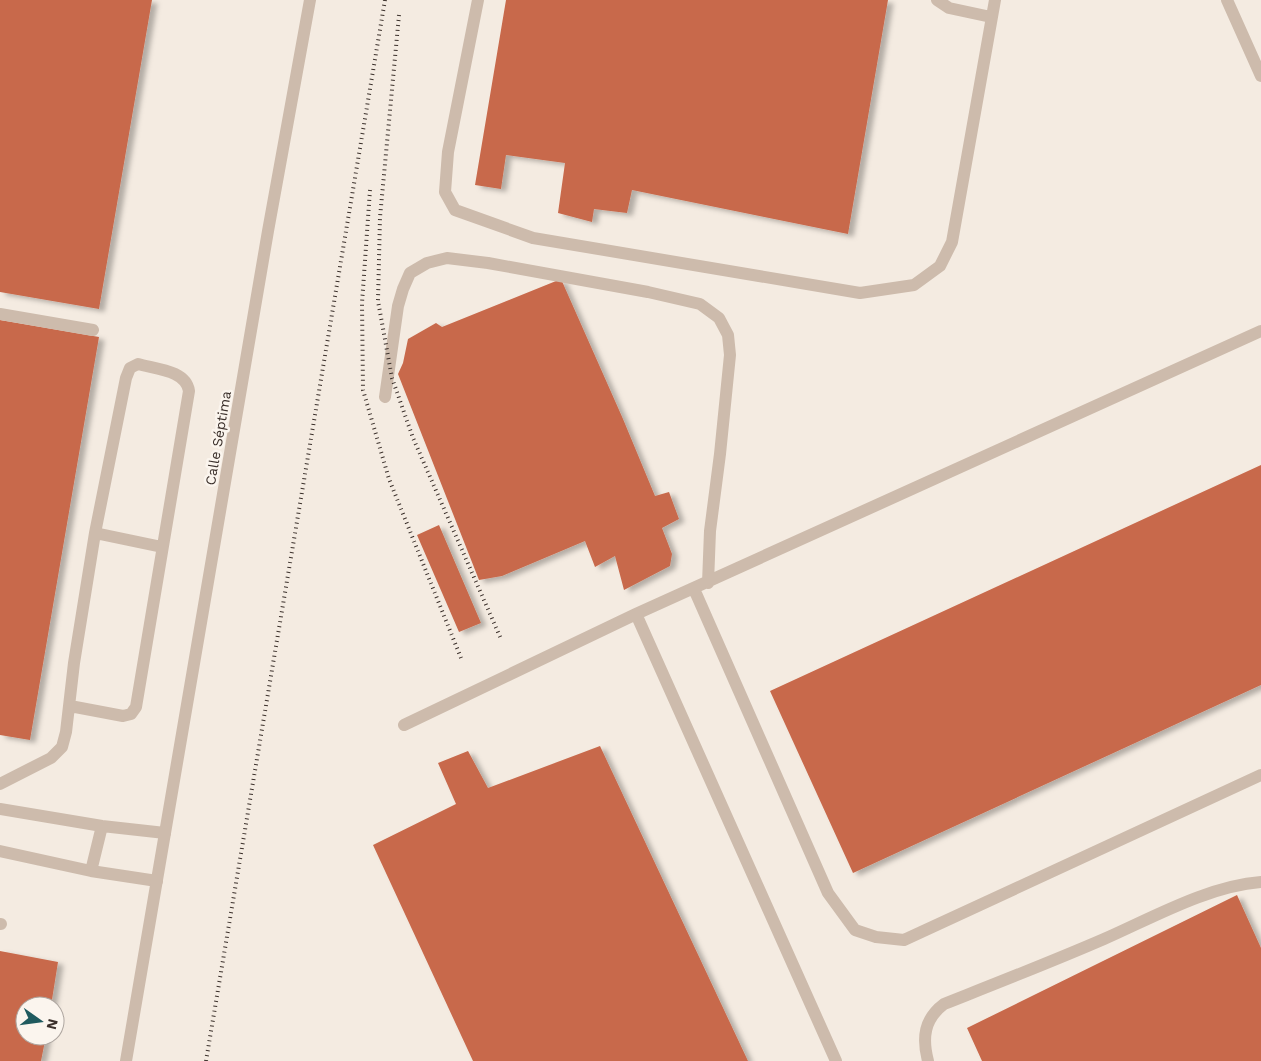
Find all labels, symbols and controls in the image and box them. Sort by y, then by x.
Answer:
street label: Calle Séptima [202,390,234,486]
north arrow [15,996,65,1046]
text: N [44,1017,62,1031]

